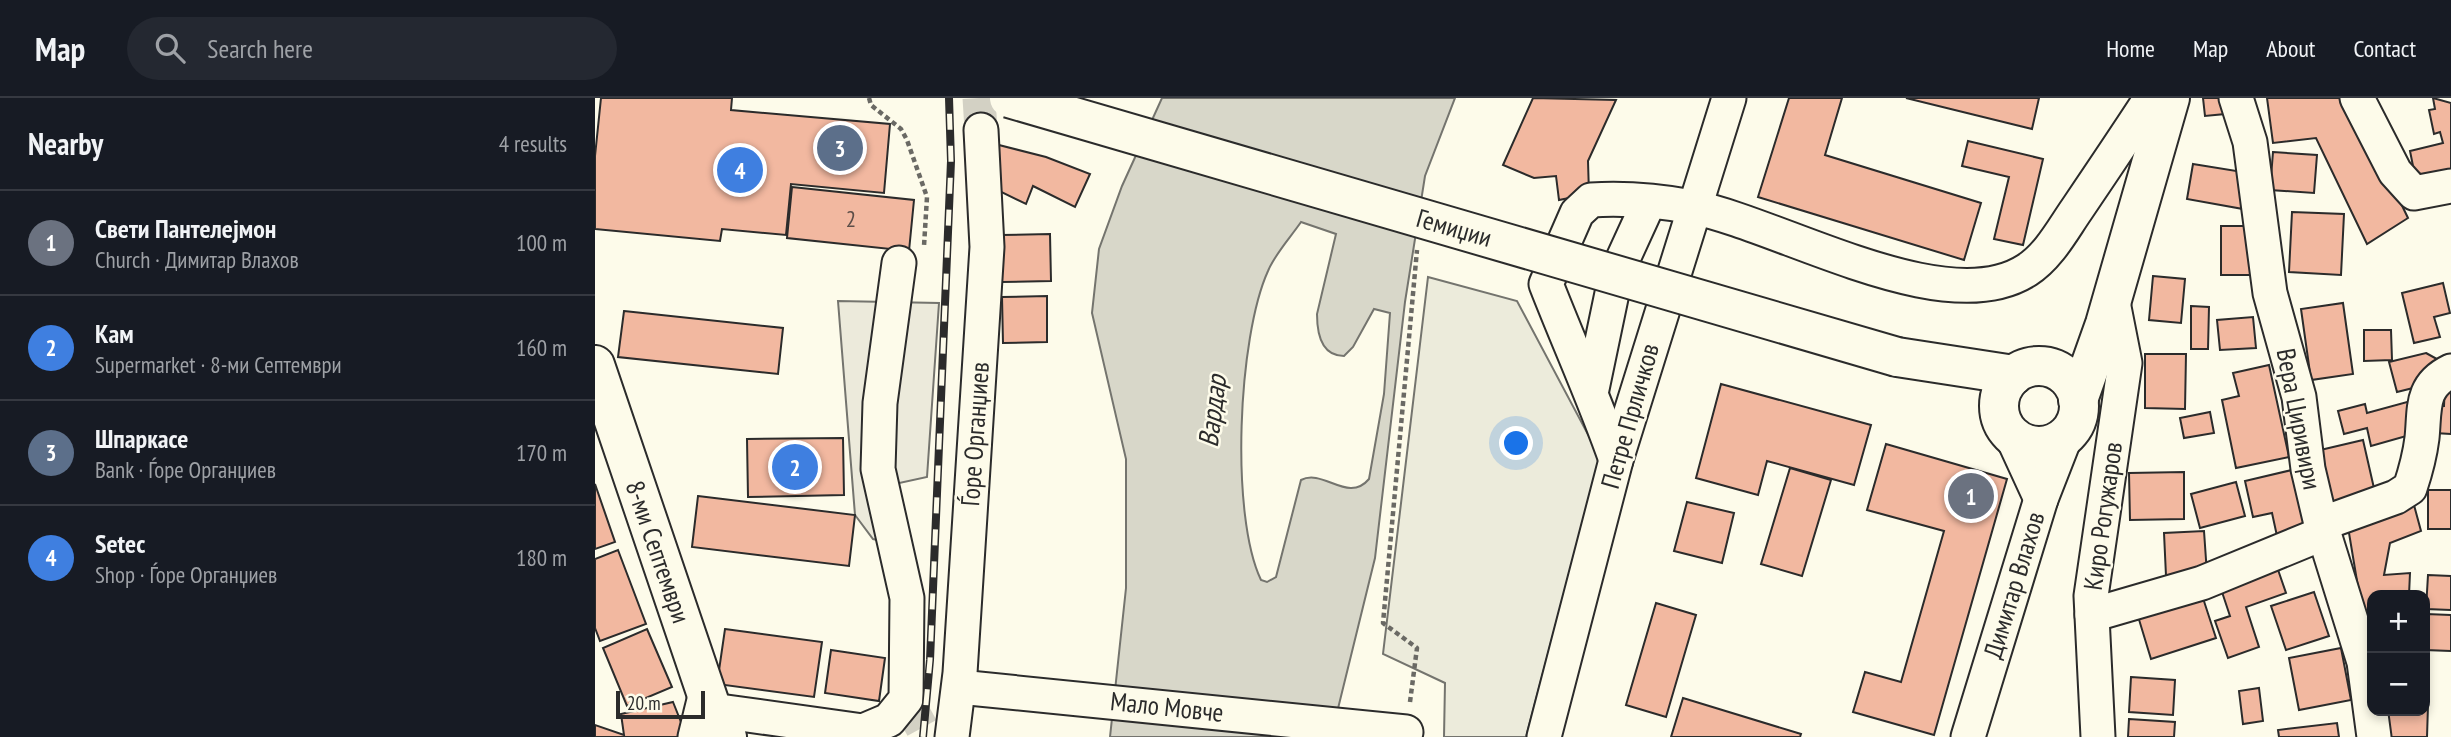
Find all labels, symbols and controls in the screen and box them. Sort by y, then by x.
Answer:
search box [127,17,617,80]
text: Map [35,27,85,70]
icon: search [151,29,189,67]
text: Search here [207,32,313,65]
text: Home [2106,33,2155,64]
text: Map [2193,33,2228,64]
text: About [2266,33,2315,64]
text: Contact [2353,33,2416,64]
pin: 3 [817,122,863,174]
text: Nearby [28,124,103,163]
text: 4 results [499,129,567,158]
pin: 4 [717,144,763,196]
street label: Гемиџии [1413,201,1496,254]
house number: 2 [846,204,856,233]
text: Свети Пантелејмон [95,212,276,245]
text: 1 [46,228,57,257]
text: 100 m [516,228,567,257]
text: Church · Димитар Влахов [95,245,299,274]
text: Кам [95,317,134,350]
text: 2 [46,333,57,362]
text: 160 m [516,333,567,362]
street label: Петре Прличков [1593,340,1666,492]
street label: Вера Циривири [2270,345,2329,492]
text: Supermarket · 8-ми Септември [95,350,342,379]
street label: Ѓоре Органџиев [953,361,996,507]
water label: Вардар [1189,371,1234,449]
text: Шпаркасе [95,422,188,455]
your location [1499,426,1533,460]
text: 3 [46,438,57,467]
text: 170 m [516,438,567,467]
street label: Киро Рогужаров [2076,440,2129,592]
pin: 2 [772,441,818,493]
text: Bank · Ѓоре Органџиев [95,455,276,484]
pin: 1 [1948,470,1994,522]
street label: 8-ми Септември [619,476,698,627]
street label: Димитар Влахов [1976,508,2051,662]
text: Setec [95,527,145,560]
text: 4 [46,543,57,572]
text: 180 m [516,543,567,572]
text: Shop · Ѓоре Органџиев [95,560,277,589]
map controls [2367,590,2430,716]
button: + [2367,590,2430,653]
button: − [2367,653,2430,716]
street label: Мало Мовче [1109,684,1225,729]
scale bar [616,688,705,720]
text: 20 m [627,691,661,715]

